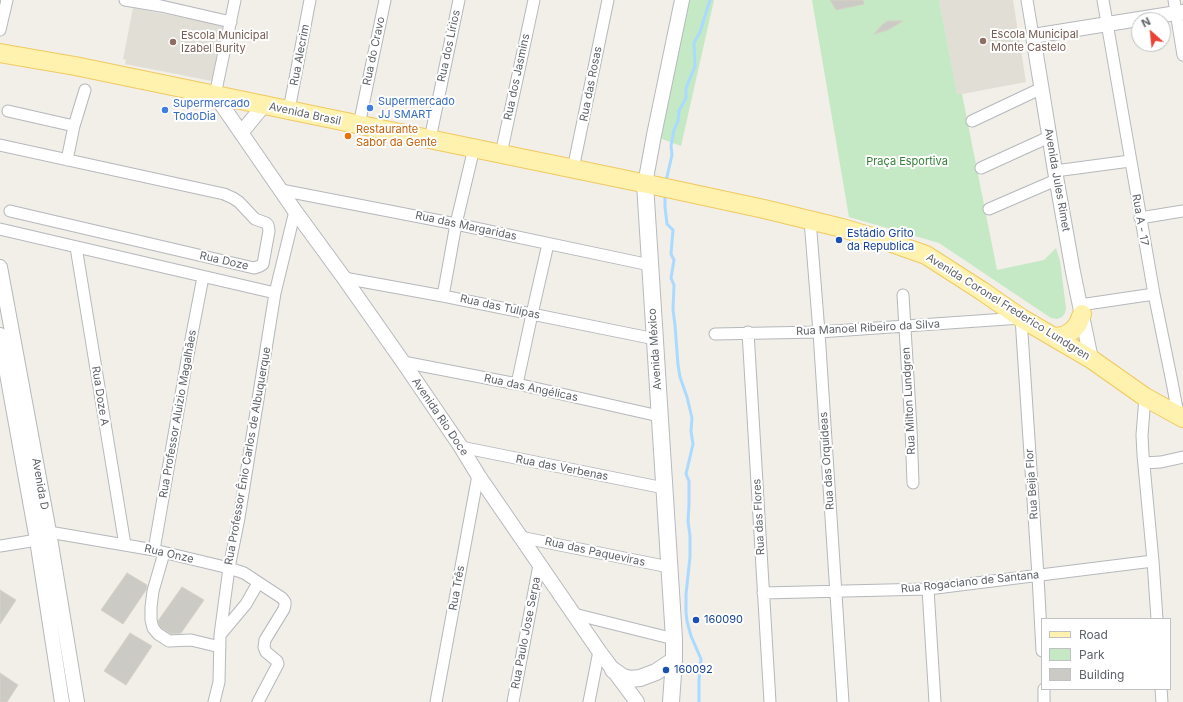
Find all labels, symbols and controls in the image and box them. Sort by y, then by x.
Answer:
street label: Rua dos Lírios [435,9,463,83]
north arrow [1131,12,1171,52]
text: N [1139,14,1153,30]
street label: Rua do Cravo [360,15,388,87]
street label: Rua Alecrim [288,23,312,87]
place label: Escola Municipal Monte Castelo [991,28,1078,54]
place label: Escola Municipal Izabel Burity [181,29,268,55]
street label: Rua dos Jasmins [501,33,533,121]
marker: Escola Municipal Monte Castelo [978,36,988,46]
marker: Escola Municipal Izabel Burity [168,37,178,47]
street label: Rua das Rosas [577,45,605,123]
place label: Supermercado JJ SMART [378,95,455,121]
place label: Supermercado TodoDia [173,97,250,123]
street label: Avenida Brasil [268,100,342,128]
marker: Supermercado JJ SMART [365,103,375,113]
marker: Supermercado TodoDia [160,105,170,115]
place label: Restaurante Sabor da Gente [356,123,437,149]
street label: Avenida Jules Rimet [1041,127,1073,233]
marker: Restaurante Sabor da Gente [343,131,353,141]
park label: Praça Esportiva [866,155,948,169]
street label: Rua A - 17 [1129,193,1151,247]
street label: Rua das Margaridas [414,209,518,243]
place label: Estádio Grito da Republica [847,227,914,253]
marker: Estádio Grito da Republica [834,235,844,245]
street label: Rua Doze [198,249,250,273]
street label: Avenida Coronel Frederico Lundgren [924,251,1092,363]
street label: Rua das Tulipas [459,292,541,322]
street label: Avenida México [646,308,664,390]
street label: Rua Manoel Ribeiro da Silva [796,318,940,338]
street label: Rua Professor Aluizio Magalhães [157,329,199,499]
street label: Rua Professor Ênio Carlos de Albuquerque [222,346,274,566]
street label: Rua Milton Lundgren [900,347,918,455]
street label: Rua Doze A [89,365,111,427]
street label: Rua das Angélicas [483,372,579,404]
street label: Avenida Rio Doce [409,376,471,458]
street label: Rua das Orquídeas [817,412,837,510]
street label: Rua Beija Flor [1023,448,1041,520]
street label: Rua das Verbenas [515,453,609,483]
street label: Avenida D [29,457,51,511]
street label: Rua das Flores [750,478,768,556]
street label: Rua das Paqueviras [544,535,646,569]
street label: Rua Onze [143,542,195,566]
street label: Rua Três [447,564,467,612]
street label: Rua Rogaciano de Santana [900,568,1040,596]
street label: Rua Paulo Jose Serpa [509,576,543,690]
place label: 160090 [704,613,743,627]
marker: 160090 [691,615,701,625]
legend [1041,618,1171,690]
text: Road [1079,627,1108,642]
text: Park [1079,647,1105,662]
place label: 160092 [674,663,713,677]
marker: 160092 [661,665,671,675]
text: Building [1079,667,1124,682]

